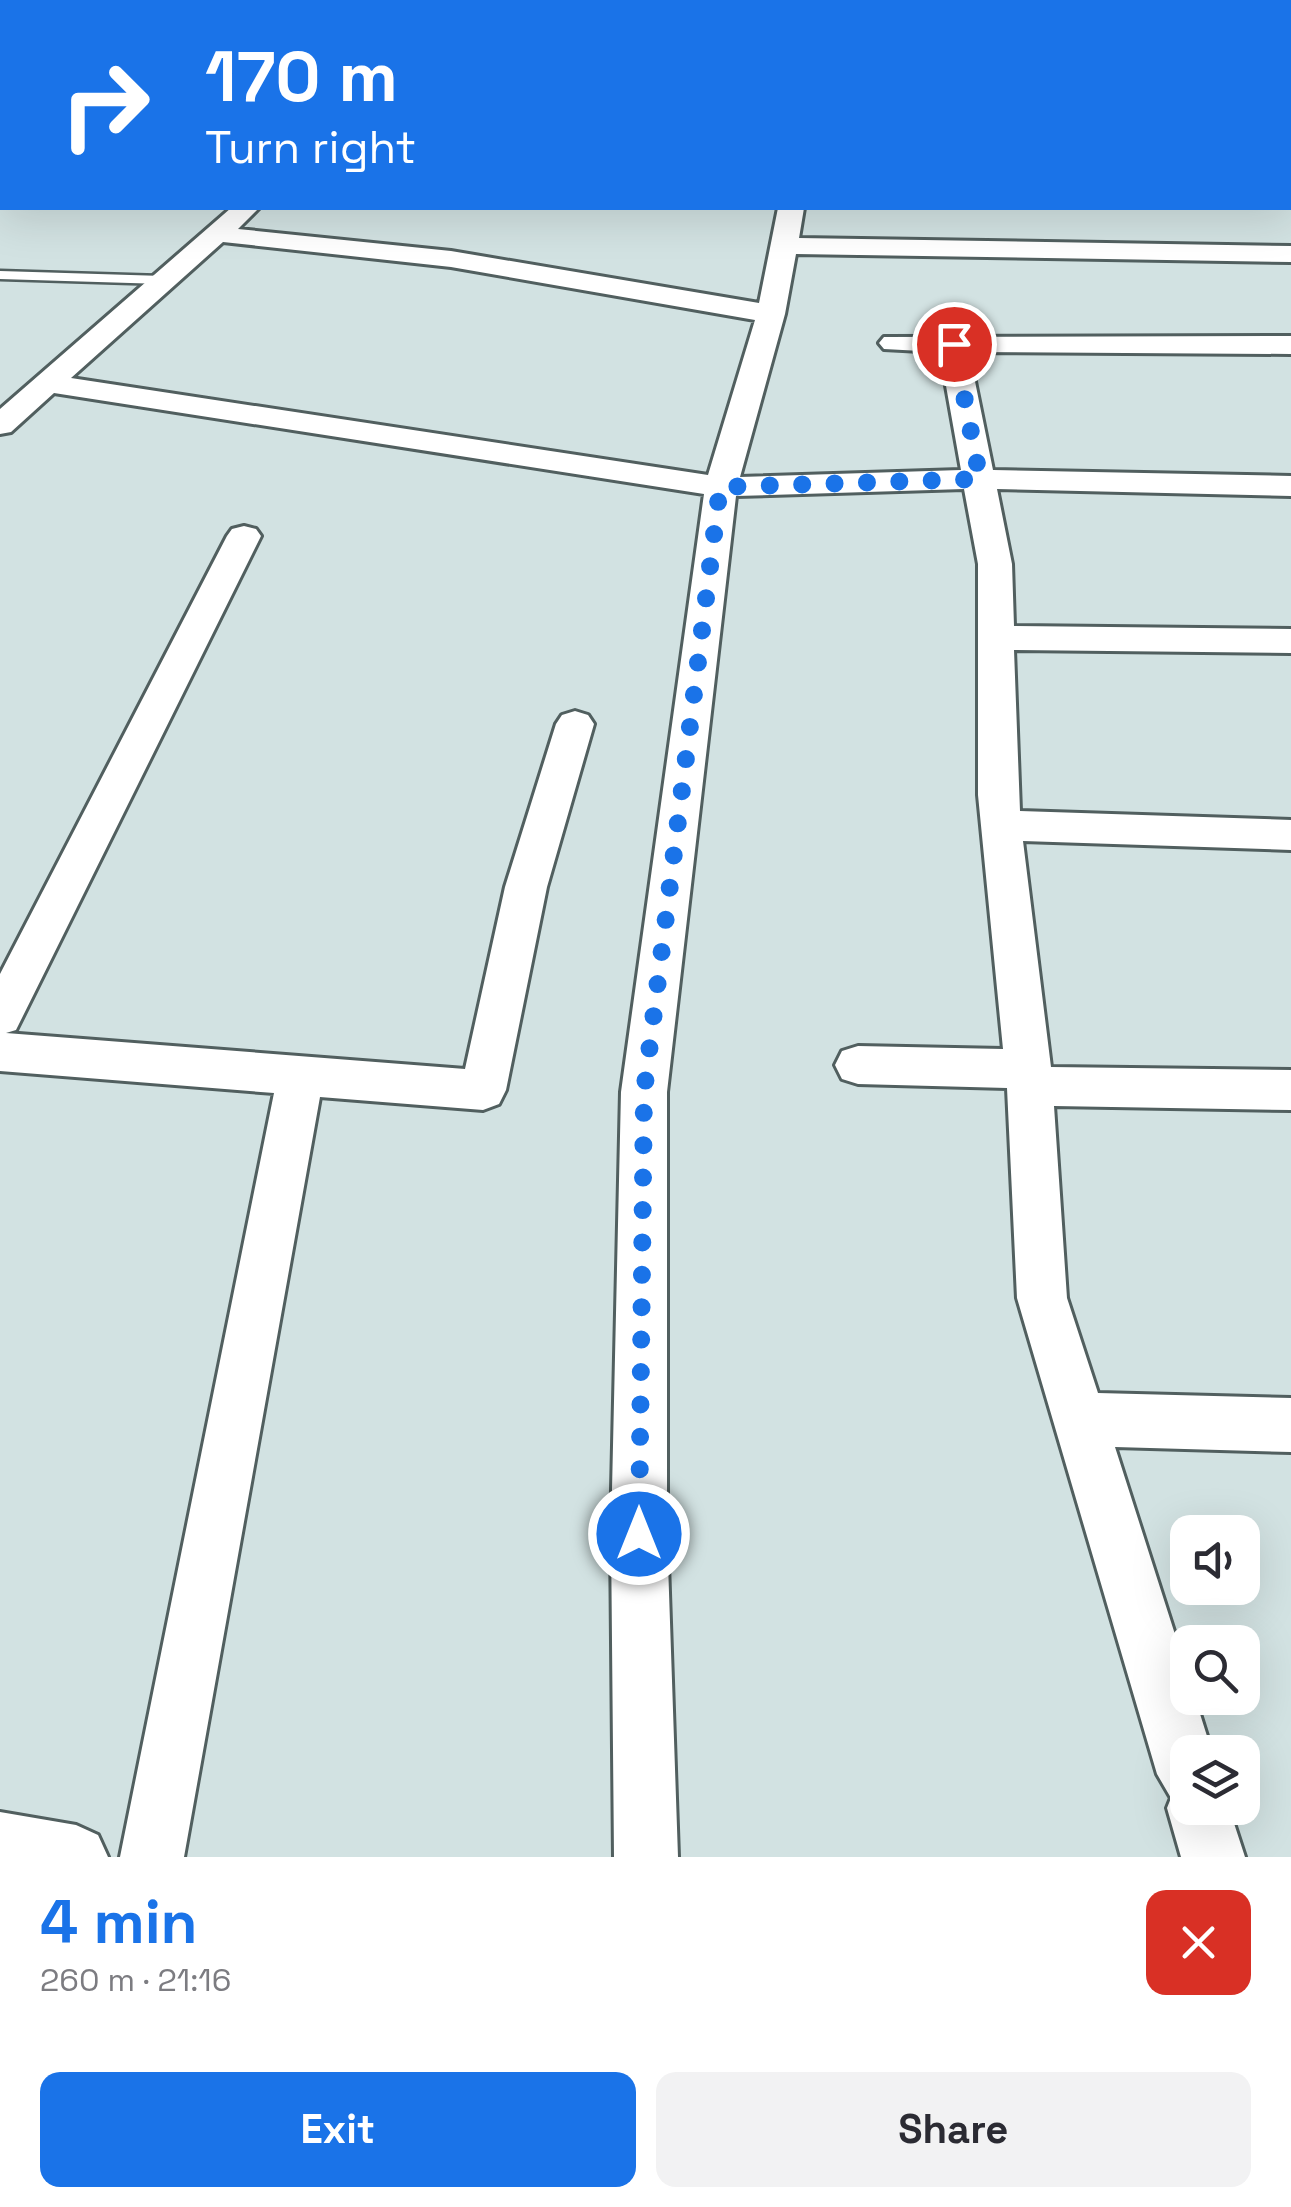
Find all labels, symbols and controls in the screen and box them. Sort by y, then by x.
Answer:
text: 170 m [205,32,398,121]
icon: right [40,40,170,170]
text: Turn right [205,119,416,176]
pin [912,302,997,387]
icon: arrive [927,317,982,372]
position arrow [587,1482,691,1586]
map controls [1170,1515,1260,1825]
button: sound [1170,1515,1260,1605]
button: search [1170,1625,1260,1715]
button: layers [1170,1735,1260,1825]
text: 4 min [40,1884,198,1961]
button: close [1146,1890,1251,1995]
text: 260 m · 21:16 [40,1960,231,2000]
button: Exit [40,2072,636,2187]
button: Share [656,2072,1251,2187]

